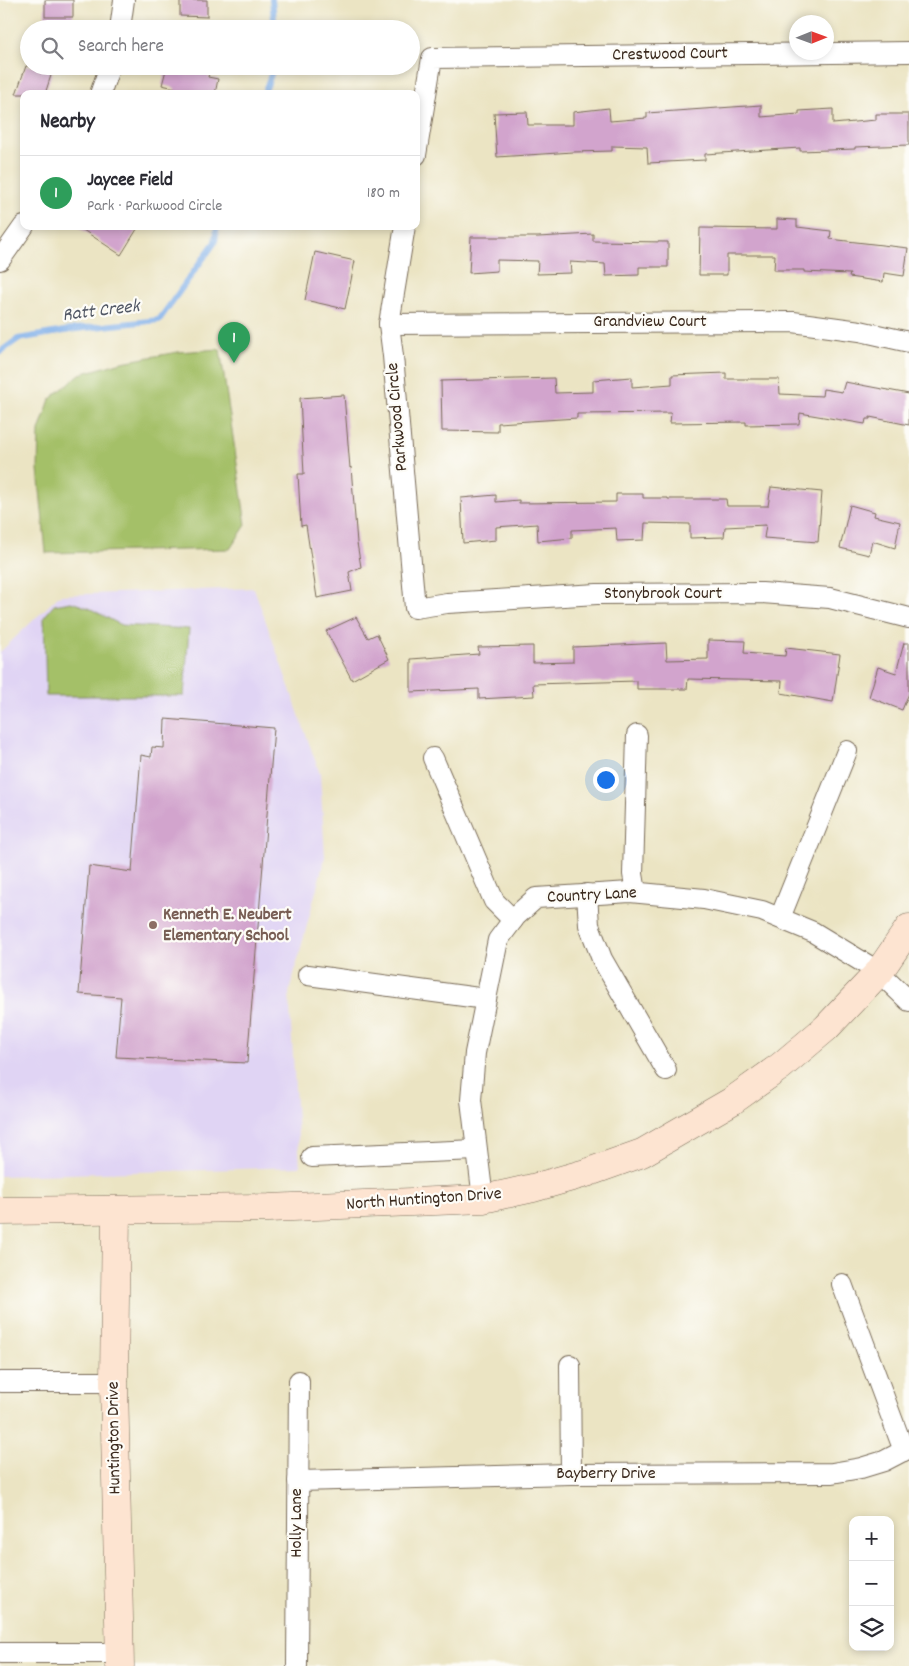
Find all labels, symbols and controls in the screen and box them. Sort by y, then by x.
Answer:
north arrow [789,15,834,60]
search box [20,20,420,75]
icon: search [38,34,66,62]
text: Search here [78,34,164,61]
street label: Crestwood Court [612,41,728,69]
text: Nearby [40,108,95,138]
text: Jaycee Field [87,168,173,195]
text: 1 [54,182,58,205]
text: 180 m [367,182,400,205]
text: Park · Parkwood Circle [87,195,222,218]
water label: Ratt Creek [61,294,143,330]
street label: Grandview Court [593,310,707,335]
pin: 1 [218,322,250,363]
street label: Parkwood Circle [381,361,415,472]
street label: Stonybrook Court [604,582,722,607]
your location [593,767,619,793]
street label: Country Lane [547,881,638,911]
place label: Kenneth E. Neubert Elementary School [163,903,292,949]
marker: Kenneth E. Neubert Elementary School [147,919,159,931]
street label: North Huntington Drive [345,1182,503,1218]
street label: Huntington Drive [102,1381,128,1495]
street label: Bayberry Drive [556,1462,656,1487]
street label: Holly Lane [285,1488,310,1558]
map controls [849,1516,894,1651]
button: + [849,1516,894,1561]
button: − [849,1561,894,1606]
button: layers [849,1606,894,1651]

